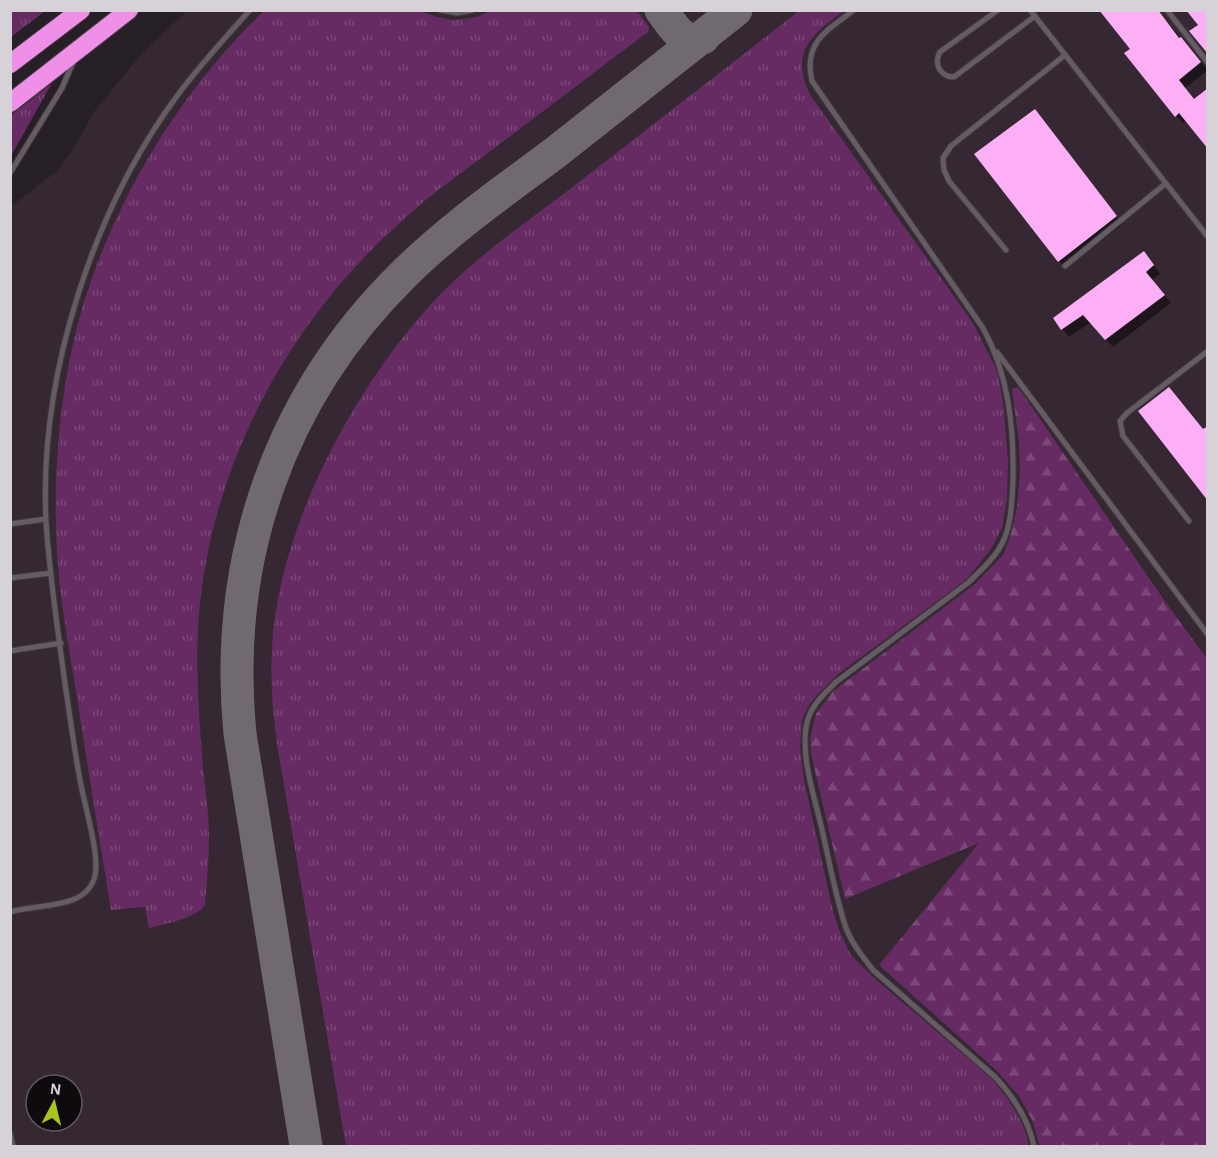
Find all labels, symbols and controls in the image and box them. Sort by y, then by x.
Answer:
north arrow [24,1073,84,1133]
text: N [49,1080,62,1098]

